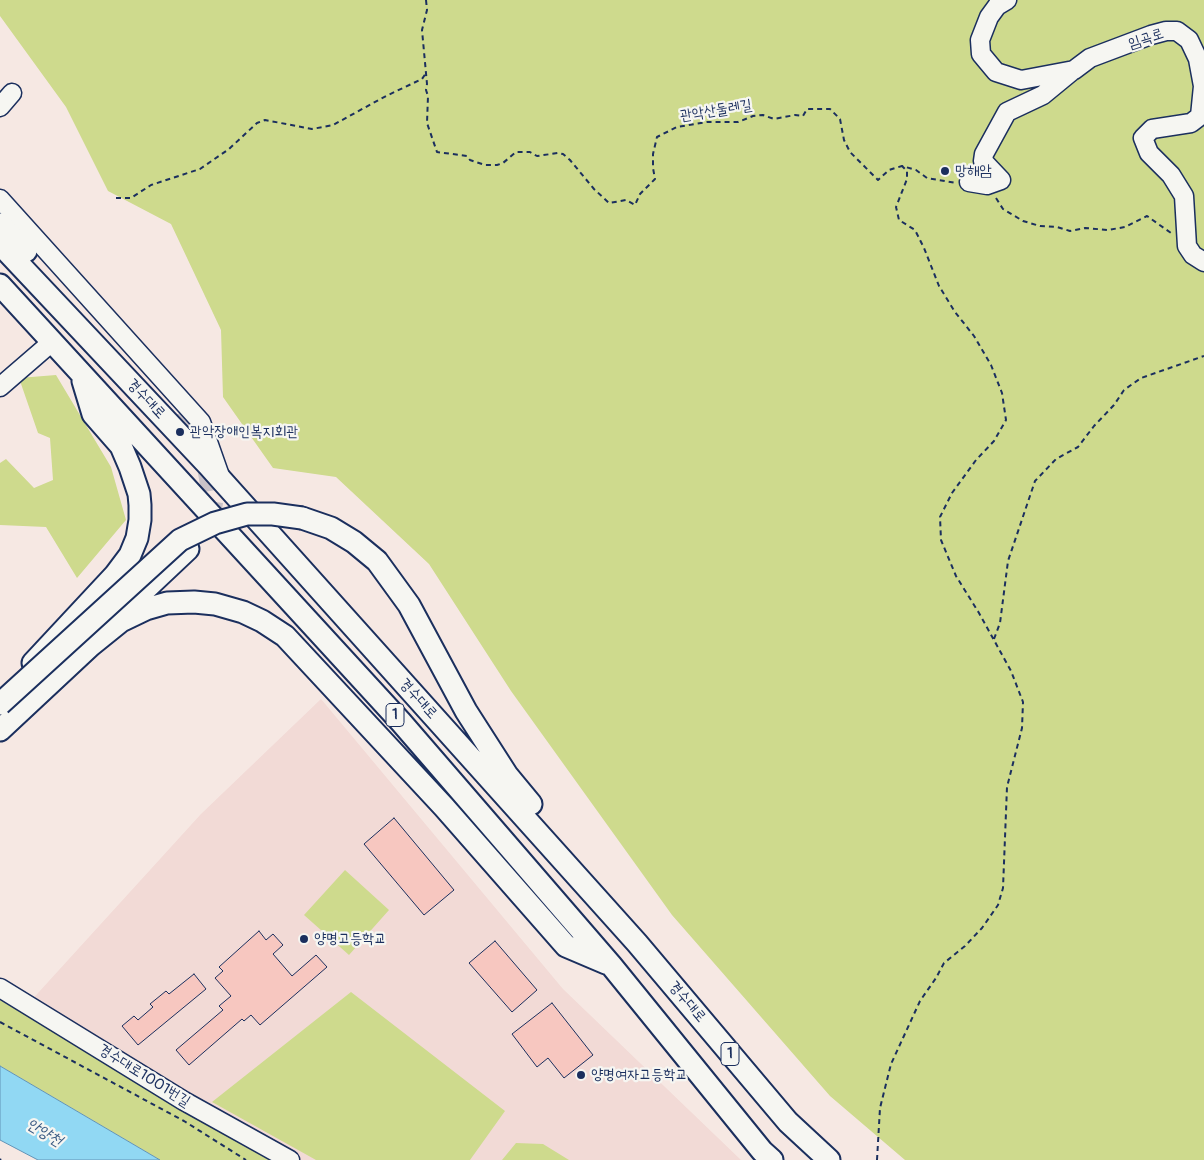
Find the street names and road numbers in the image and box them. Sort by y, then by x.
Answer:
street label: 임곡로 [1126,25,1166,53]
street label: 관악산둘레길 [679,96,753,126]
street label: 경수대로 [123,375,169,423]
street label: 경수대로 [395,675,441,723]
road number: 1 [386,704,404,726]
street label: 경수대로 [665,978,709,1026]
street label: 경수대로1001번길 [95,1041,193,1111]
road number: 1 [721,1042,739,1066]

